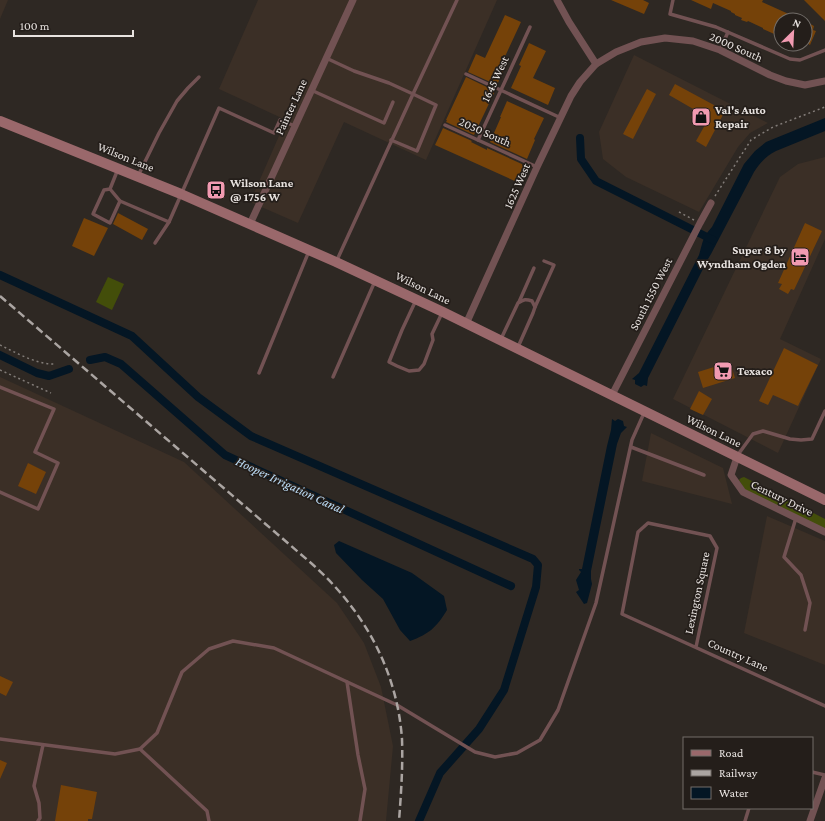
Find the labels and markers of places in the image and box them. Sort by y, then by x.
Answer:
place label: Val's Auto Repair [714,103,766,131]
shop icon: Val's Auto Repair [690,106,712,128]
place label: Wilson Lane @ 1756 W [229,176,294,204]
bus stop icon: Wilson Lane @ 1756 W [205,179,227,201]
place label: Super 8 by Wyndham Ogden [696,243,786,271]
hotel icon: Super 8 by Wyndham Ogden [789,246,811,268]
supermarket icon: Texaco [712,360,734,382]
place label: Texaco [737,364,772,378]

